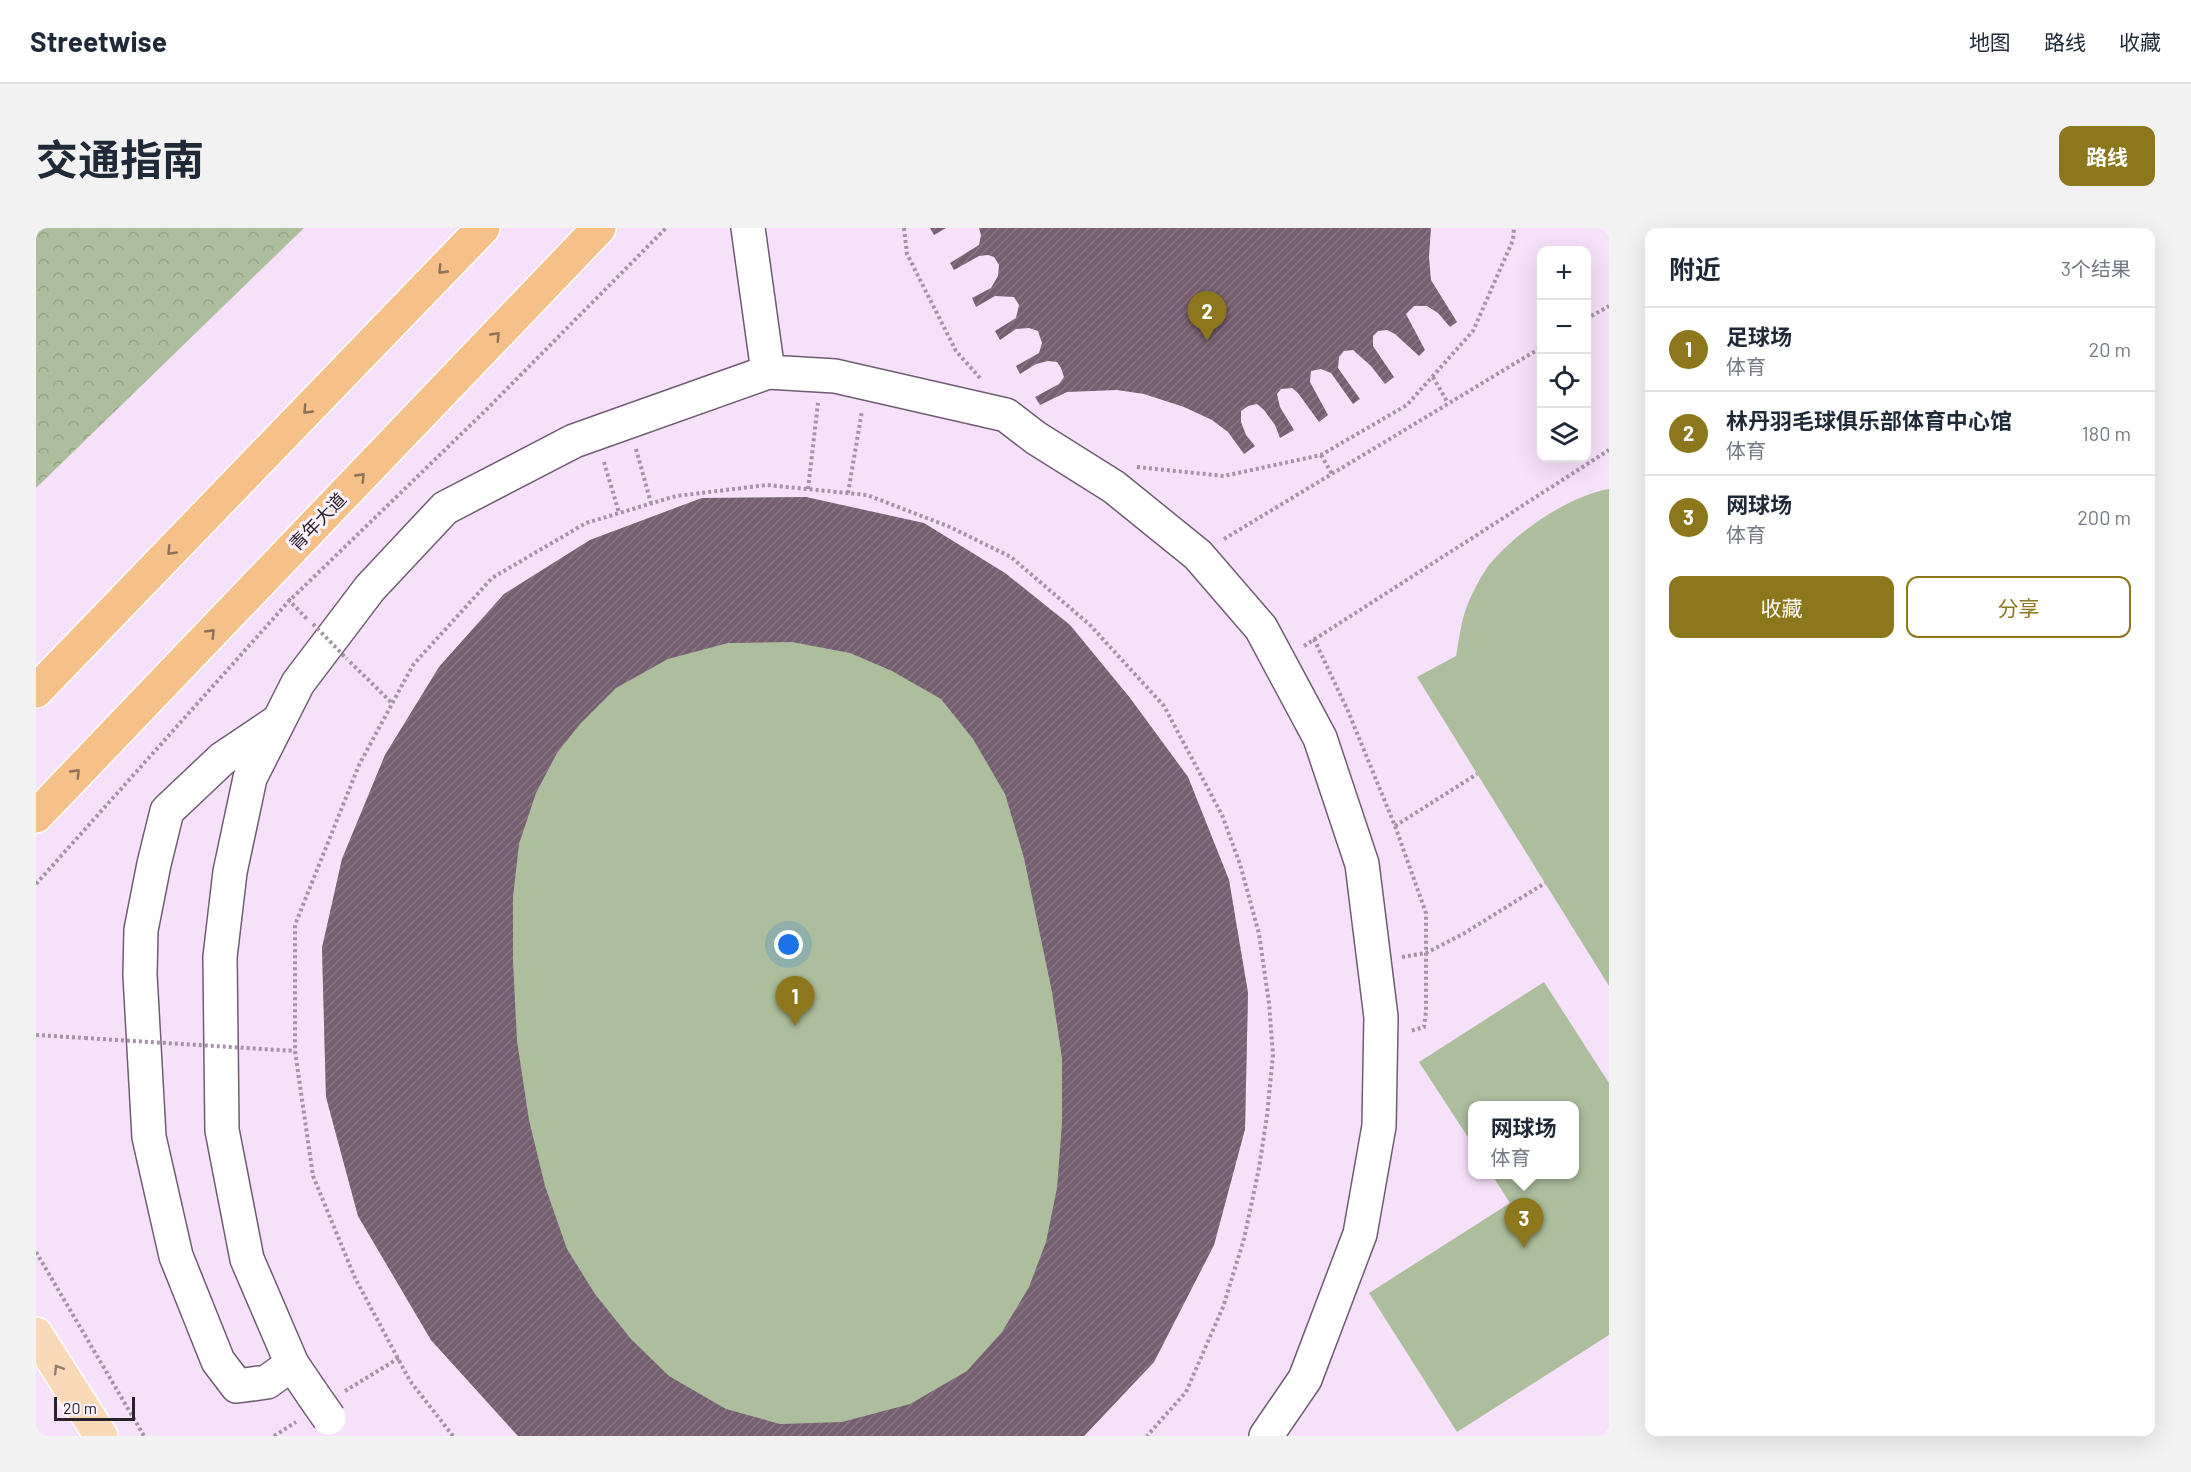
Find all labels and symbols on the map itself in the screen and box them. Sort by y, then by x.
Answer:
one-way arrow [439,263,450,274]
pin: 2 [1188,291,1226,341]
one-way arrow [489,332,500,342]
one-way arrow [303,404,314,414]
one-way arrow [354,473,365,483]
street label: 青年大道 [284,488,350,555]
one-way arrow [168,543,179,554]
one-way arrow [204,629,215,640]
one-way arrow [69,770,80,781]
your location [774,930,803,959]
pin: 1 [776,976,814,1026]
pin: 3 [1504,1198,1544,1248]
one-way arrow [54,1365,66,1375]
scale bar [54,1394,135,1422]

